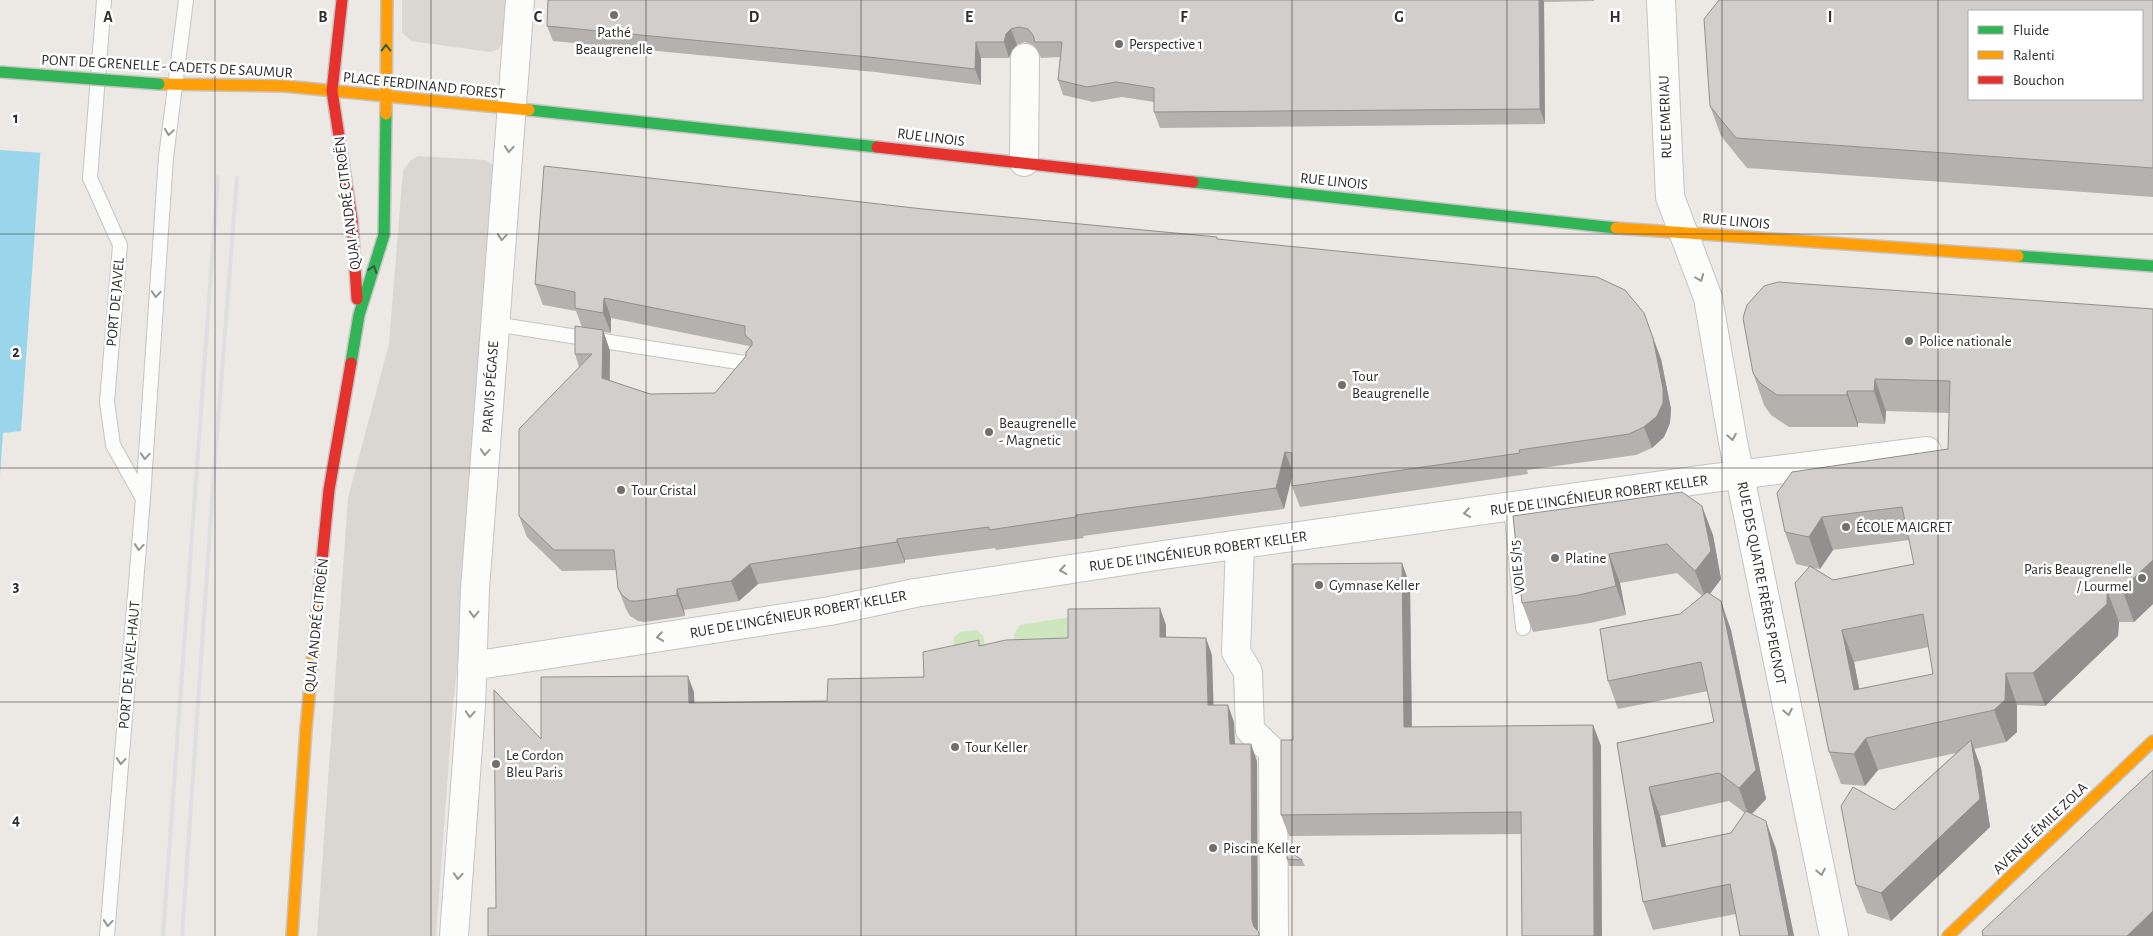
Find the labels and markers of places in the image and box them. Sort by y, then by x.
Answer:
marker: Pathé Beaugrenelle [608,9,620,21]
place label: Pathé Beaugrenelle [575,25,653,57]
place label: Perspective 1 [1129,37,1203,52]
marker: Perspective 1 [1113,38,1125,50]
place label: Police nationale [1919,334,2012,349]
marker: Police nationale [1903,335,1915,347]
place label: Tour Beaugrenelle [1352,369,1430,401]
marker: Tour Beaugrenelle [1336,379,1348,391]
place label: Beaugrenelle - Magnetic [999,416,1077,448]
marker: Beaugrenelle - Magnetic [983,426,995,438]
place label: Tour Cristal [631,483,697,498]
marker: Tour Cristal [615,484,627,496]
place label: ÉCOLE MAIGRET [1856,518,1953,535]
marker: ÉCOLE MAIGRET [1840,521,1852,533]
place label: Platine [1565,551,1607,566]
marker: Platine [1549,552,1561,564]
place label: Paris Beaugrenelle / Lourmel [2024,562,2132,594]
marker: Paris Beaugrenelle / Lourmel [2136,572,2148,584]
place label: Gymnase Keller [1329,578,1420,593]
marker: Gymnase Keller [1313,579,1325,591]
place label: Tour Keller [965,740,1028,755]
marker: Tour Keller [949,741,961,753]
place label: Le Cordon Bleu Paris [506,748,564,780]
marker: Le Cordon Bleu Paris [490,758,502,770]
place label: Piscine Keller [1223,841,1301,856]
marker: Piscine Keller [1207,842,1219,854]

